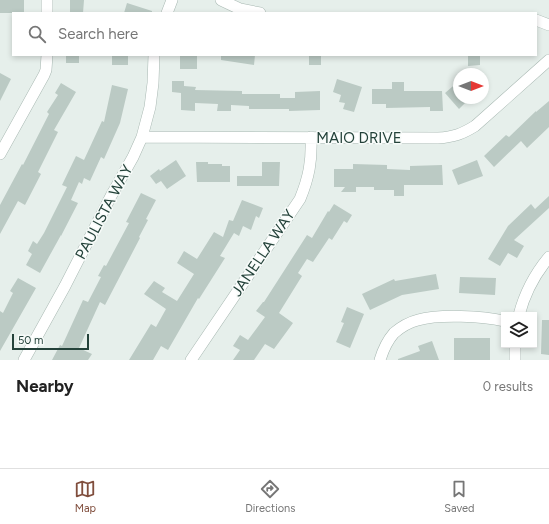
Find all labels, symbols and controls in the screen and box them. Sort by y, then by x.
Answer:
search box [12,12,537,56]
icon: search [26,23,48,45]
text: Search here [58,25,138,43]
north arrow [453,68,489,104]
street label: MAIO DRIVE [316,129,402,147]
street label: PAULISTA WAY [71,162,137,262]
street label: JANELLA WAY [227,206,299,300]
map controls [501,312,537,348]
button: layers [501,312,537,348]
scale bar [12,332,89,351]
text: 50 m [18,334,43,347]
text: Nearby [16,376,74,396]
text: 0 results [483,379,533,394]
tab: Map [74,478,96,515]
tab: Directions [245,478,295,515]
tab: Saved [444,478,475,515]

